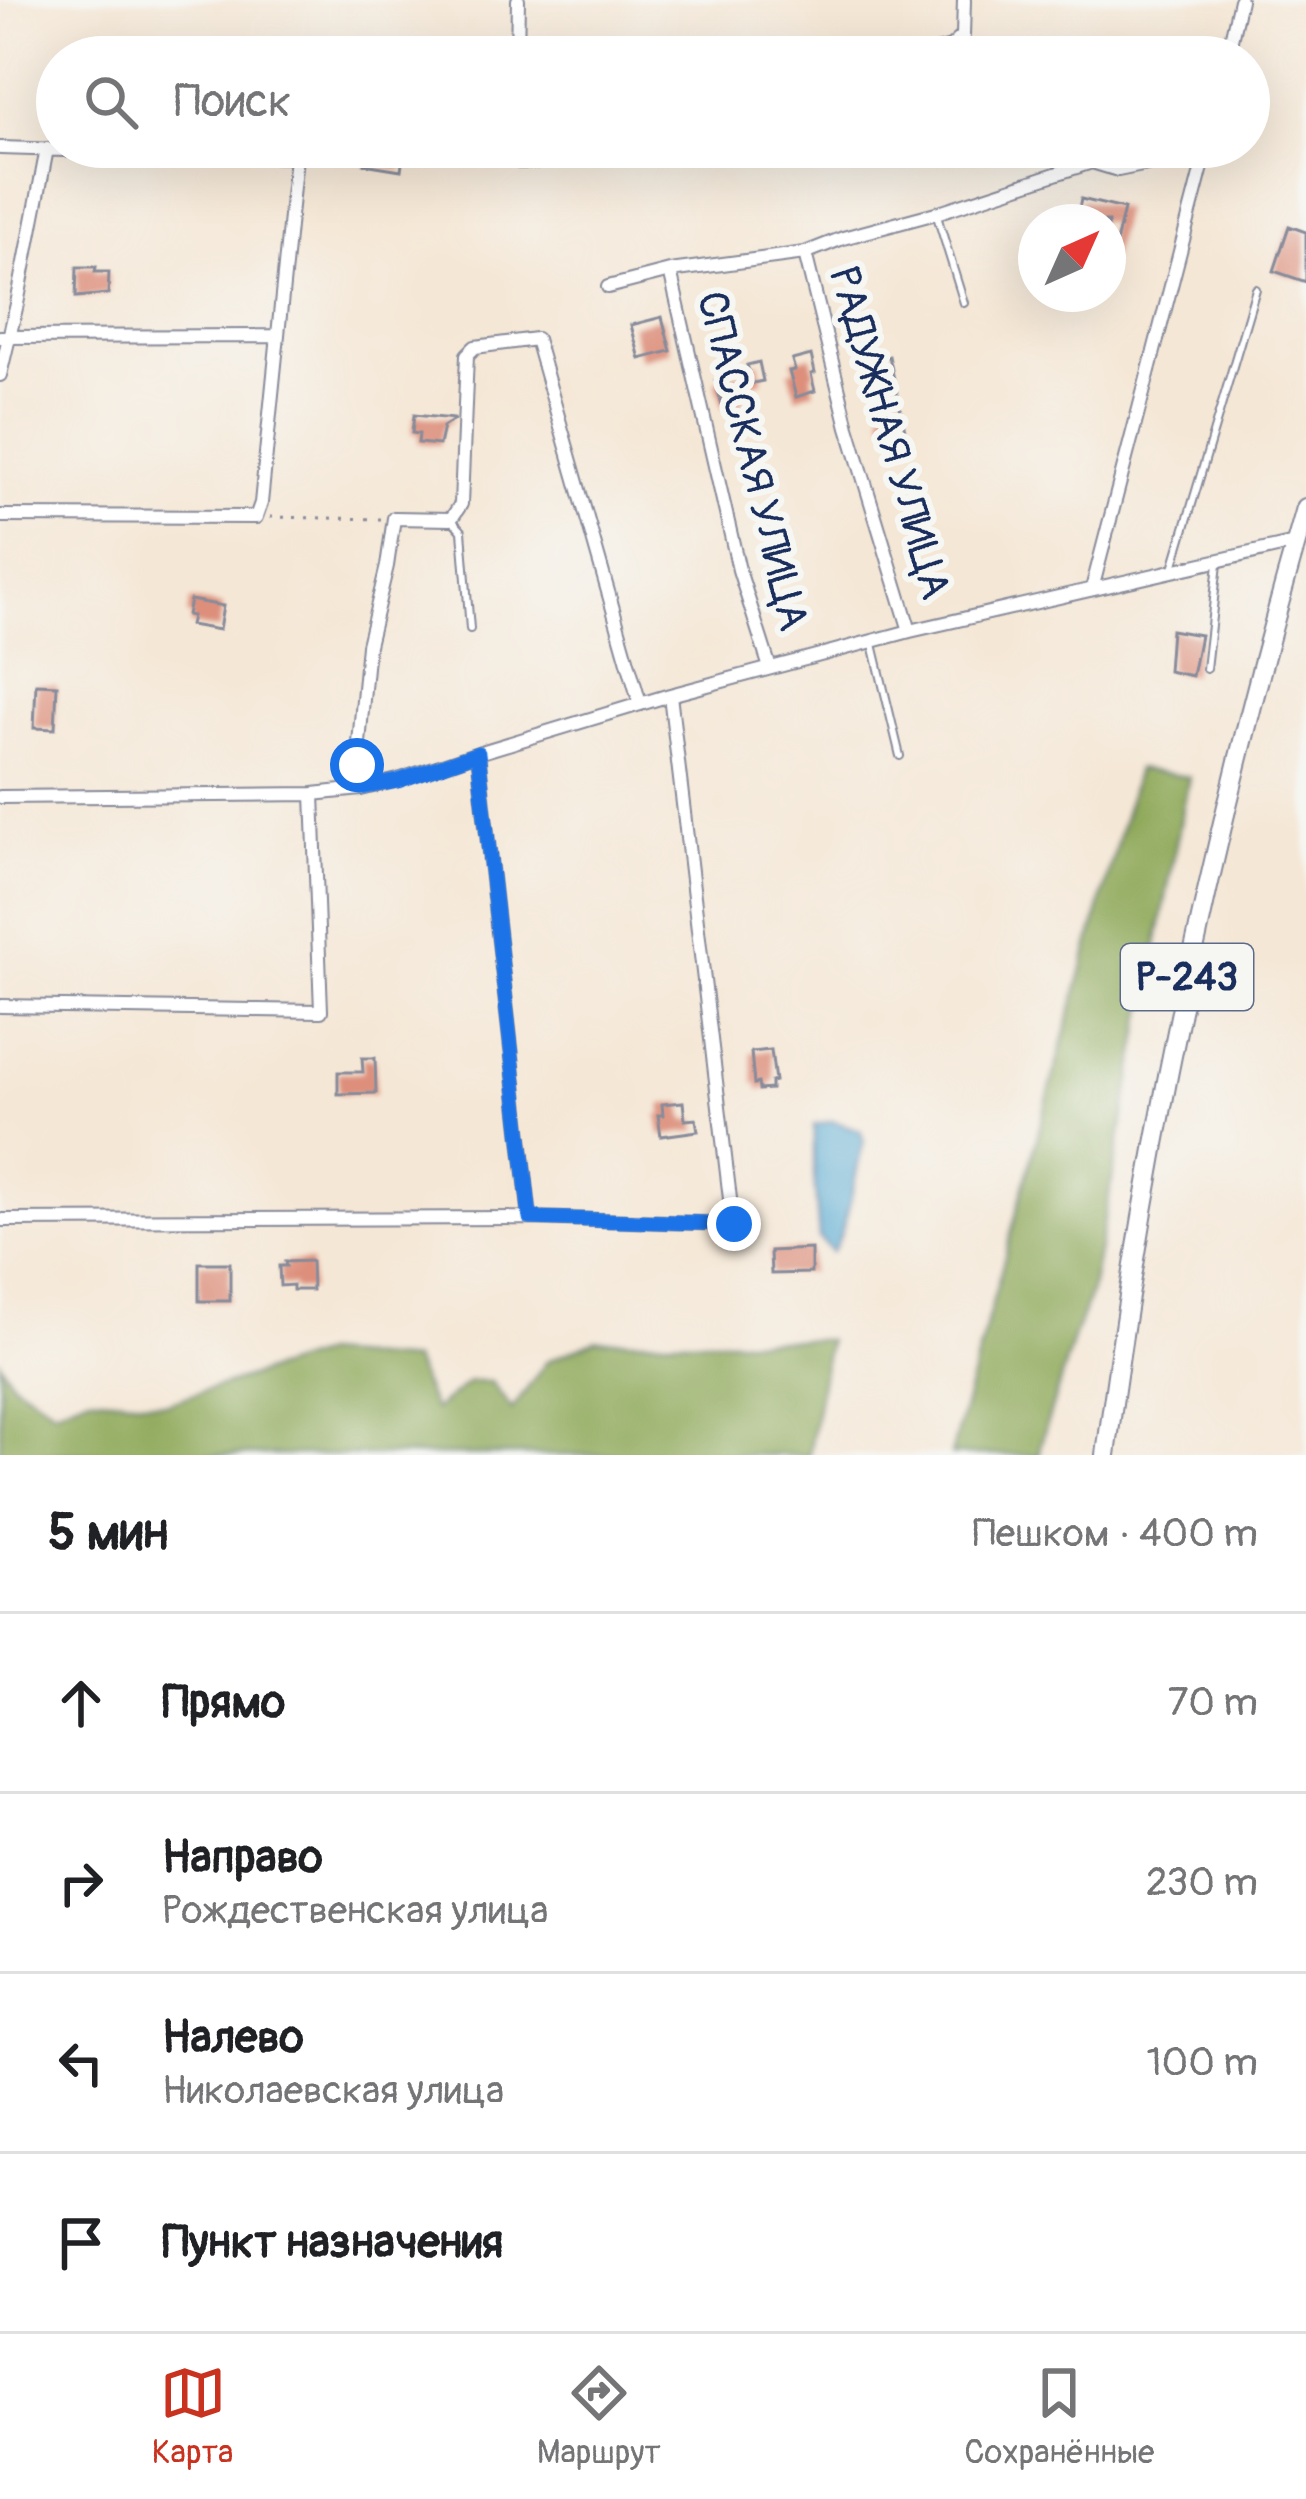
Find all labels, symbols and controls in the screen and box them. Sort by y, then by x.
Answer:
search box [36,36,1270,168]
icon: search [78,69,144,135]
text: Поиск [174,74,291,130]
north arrow [1018,204,1126,312]
street label: РАДУЖНАЯ УЛИЦА [817,261,961,605]
street label: СПАССКАЯ УЛИЦА [685,286,819,636]
route start [330,738,384,792]
road number: Р-243 [1121,944,1253,1010]
route end [707,1197,761,1251]
text: 5 мин [48,1501,168,1565]
text: Пешком · 400 m [972,1509,1258,1558]
icon: ahead [48,1670,114,1736]
text: Прямо [162,1675,285,1731]
text: 70 m [1168,1678,1258,1727]
text: Направо [162,1830,323,1886]
icon: right [48,1850,114,1916]
text: 230 m [1146,1858,1258,1907]
text: Рождественская улица [162,1886,548,1935]
text: Налево [162,2010,304,2066]
icon: left [48,2030,114,2096]
text: 100 m [1146,2038,1258,2087]
text: Николаевская улица [162,2066,504,2115]
icon: arrive [48,2210,114,2276]
text: Пункт назначения [162,2215,503,2271]
tab: Карта [152,2360,233,2473]
tab: Маршрут [537,2360,661,2473]
tab: Сохранённые [964,2360,1154,2473]

